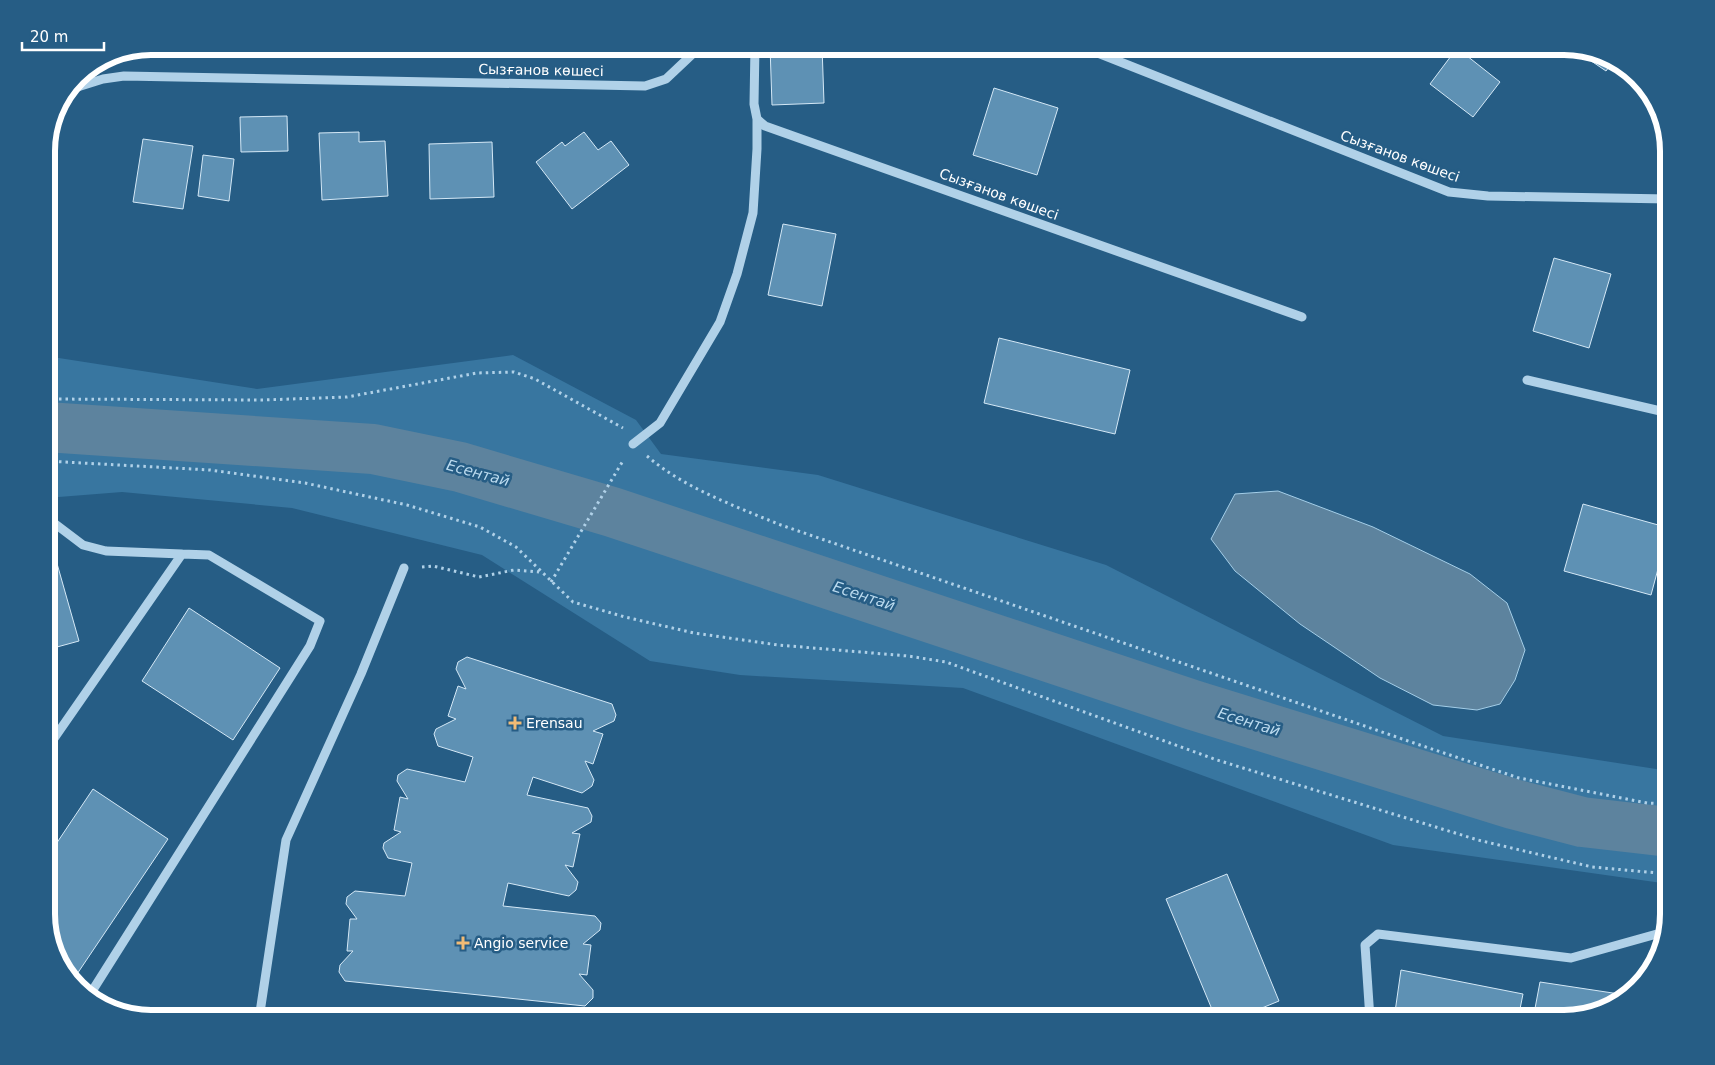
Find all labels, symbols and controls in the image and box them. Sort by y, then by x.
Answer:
scale bar [22,20,105,52]
text: 20 m [30,28,68,46]
street label: Сызғанов көшесі [478,61,604,79]
street label: Сызғанов көшесі [1338,127,1462,185]
street label: Сызғанов көшесі [937,165,1061,223]
water label: Есентай [445,456,512,490]
water label: Есентай [831,577,898,615]
water label: Есентай [1216,704,1283,740]
place label: Erensau [526,715,583,731]
marker: Erensau [508,716,522,730]
place label: Angio service [474,935,568,951]
marker: Angio service [456,936,470,950]

